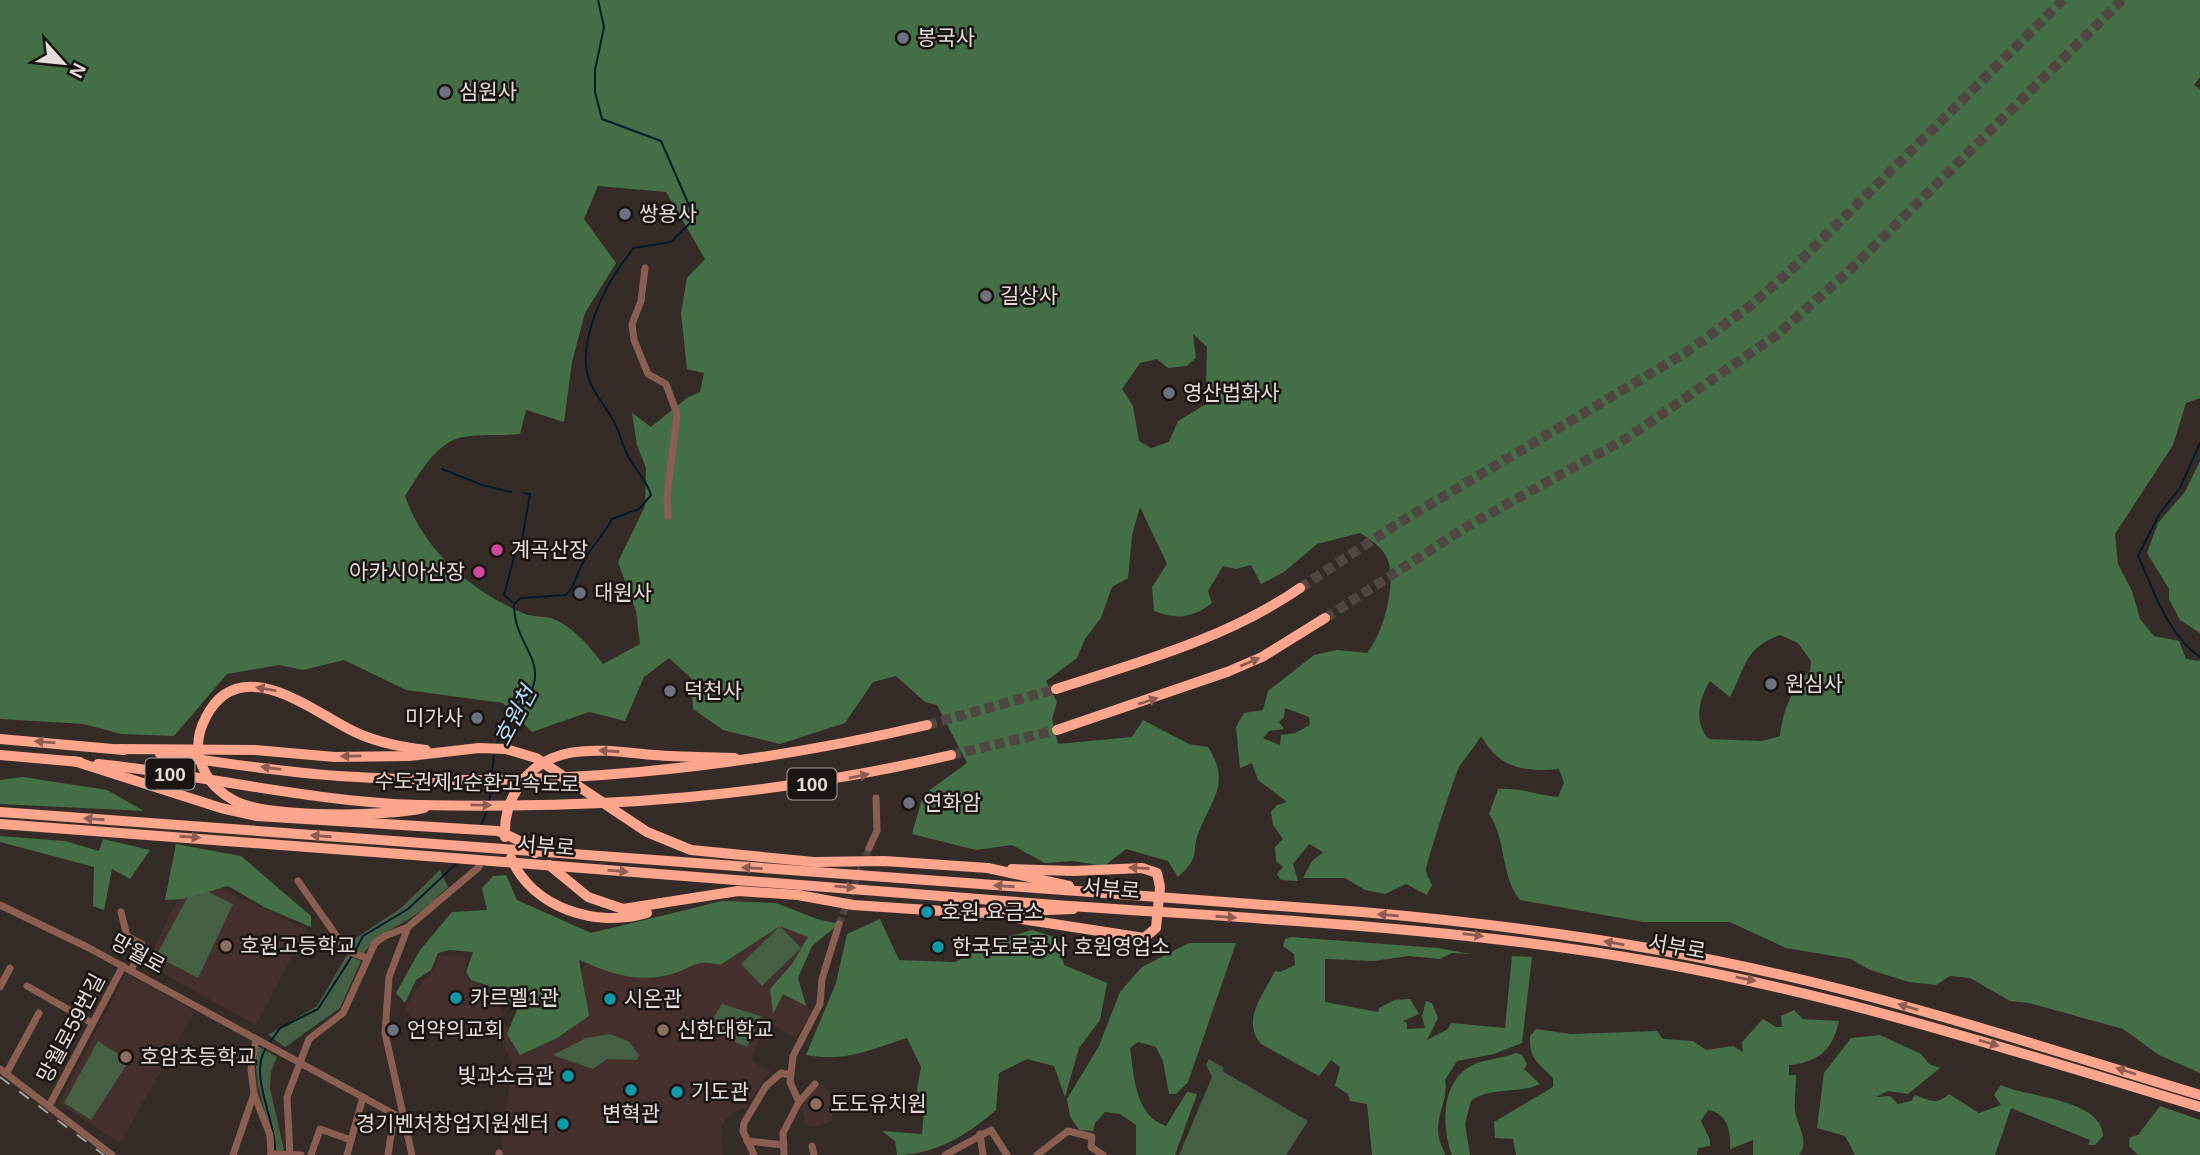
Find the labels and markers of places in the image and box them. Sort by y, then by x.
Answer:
place label: 봉국사 [917,26,975,49]
marker: 봉국사 [895,30,911,46]
place label: 심원사 [459,80,517,103]
marker: 심원사 [437,84,453,100]
place label: 쌍용사 [639,202,697,225]
marker: 쌍용사 [617,206,633,222]
place label: 길상사 [1000,284,1058,307]
marker: 길상사 [978,288,994,304]
place label: 영산법화사 [1183,381,1280,404]
marker: 영산법화사 [1161,385,1177,401]
place label: 계곡산장 [511,538,588,561]
marker: 계곡산장 [489,542,505,558]
place label: 아카시아산장 [349,560,465,583]
marker: 아카시아산장 [471,564,487,580]
place label: 대원사 [594,581,652,604]
marker: 대원사 [572,585,588,601]
place label: 원심사 [1785,672,1843,695]
marker: 원심사 [1763,676,1779,692]
place label: 덕천사 [684,679,742,702]
marker: 덕천사 [662,683,678,699]
place label: 미가사 [405,706,463,729]
marker: 미가사 [469,710,485,726]
place label: 연화암 [923,791,981,814]
marker: 연화암 [901,795,917,811]
place label: 호원 요금소 [941,900,1043,923]
marker: 호원 요금소 [919,904,935,920]
place label: 호원고등학교 [240,934,356,957]
place label: 한국도로공사 호원영업소 [952,935,1170,958]
marker: 호원고등학교 [218,938,234,954]
marker: 한국도로공사 호원영업소 [930,939,946,955]
place label: 카르멜1관 [470,986,559,1009]
place label: 시온관 [624,987,682,1010]
marker: 카르멜1관 [448,990,464,1006]
marker: 시온관 [602,991,618,1007]
place label: 언약의교회 [407,1018,504,1041]
place label: 신한대학교 [677,1018,774,1041]
marker: 언약의교회 [385,1022,401,1038]
marker: 신한대학교 [655,1022,671,1038]
place label: 호암초등학교 [140,1045,256,1068]
marker: 호암초등학교 [118,1049,134,1065]
place label: 빛과소금관 [457,1064,554,1087]
marker: 빛과소금관 [560,1068,576,1084]
place label: 기도관 [691,1080,749,1103]
marker: 변혁관 [623,1082,639,1098]
marker: 기도관 [669,1084,685,1100]
place label: 도도유치원 [830,1092,927,1115]
marker: 도도유치원 [808,1096,824,1112]
place label: 변혁관 [602,1102,660,1125]
place label: 경기벤처창업지원센터 [356,1112,549,1135]
marker: 경기벤처창업지원센터 [555,1116,571,1132]

